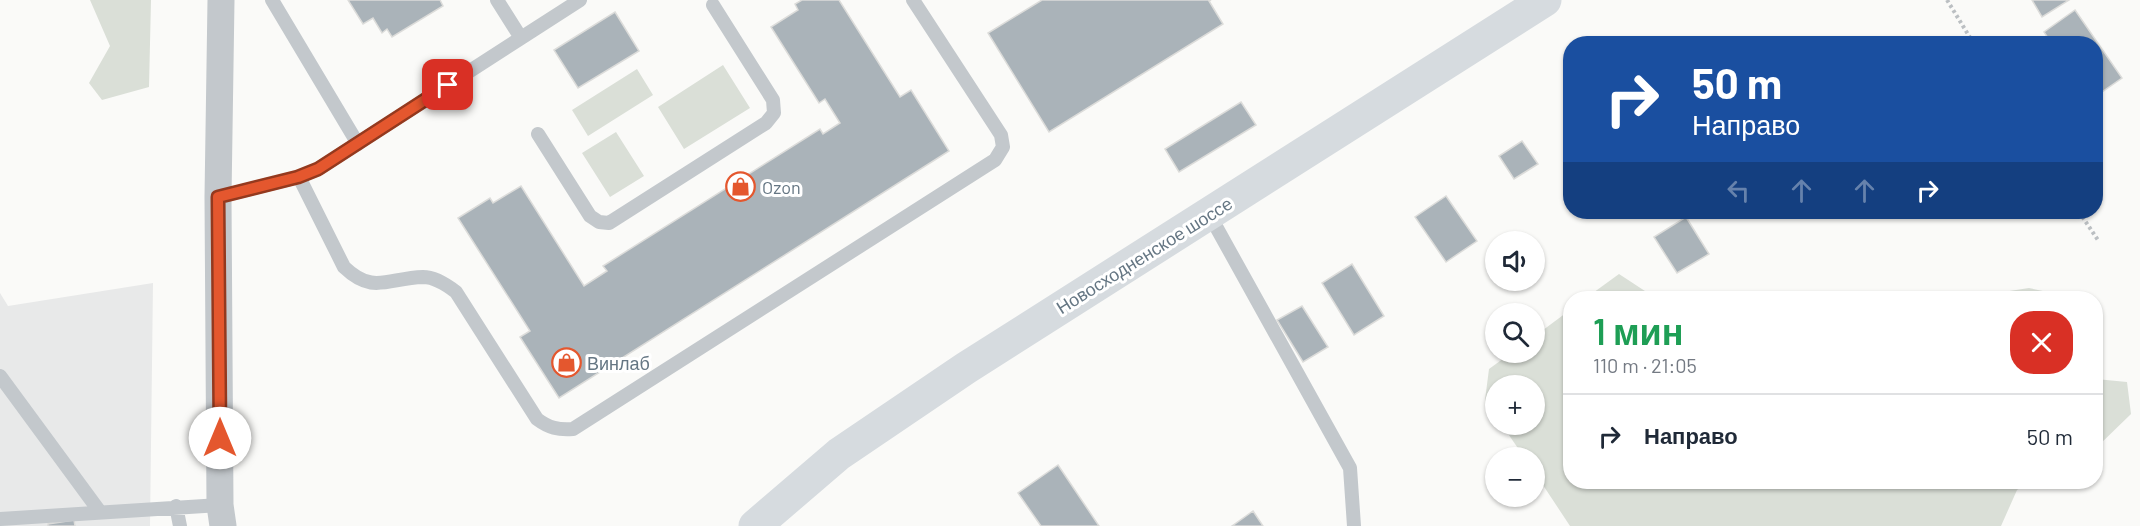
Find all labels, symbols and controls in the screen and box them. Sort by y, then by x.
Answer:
text: 50 m [1692,57,1782,107]
pin [422,59,473,110]
icon: right [1593,60,1671,138]
icon: arrive [431,68,464,101]
text: Направо [1692,108,1800,140]
shop icon: Ozon [725,171,757,203]
icon: left [1722,174,1755,207]
icon: ahead [1785,174,1818,207]
icon: ahead [1848,174,1881,207]
icon: right [1911,174,1944,207]
place label: Ozon [762,176,801,198]
street label: Новосходненское шоссе [1052,192,1236,318]
map controls [1485,231,1545,507]
button: sound [1485,231,1545,291]
button: search [1485,303,1545,363]
text: 1 мин [1593,309,1683,352]
button: close [2010,311,2073,374]
shop icon: Винлаб [550,347,582,379]
place label: Винлаб [587,352,650,374]
text: 110 m · 21:05 [1593,353,1697,377]
button: + [1485,375,1545,435]
position arrow [188,406,252,470]
icon: right [1593,420,1626,453]
text: Направо [1644,422,1738,448]
text: 50 m [2027,423,2073,449]
button: − [1485,447,1545,507]

